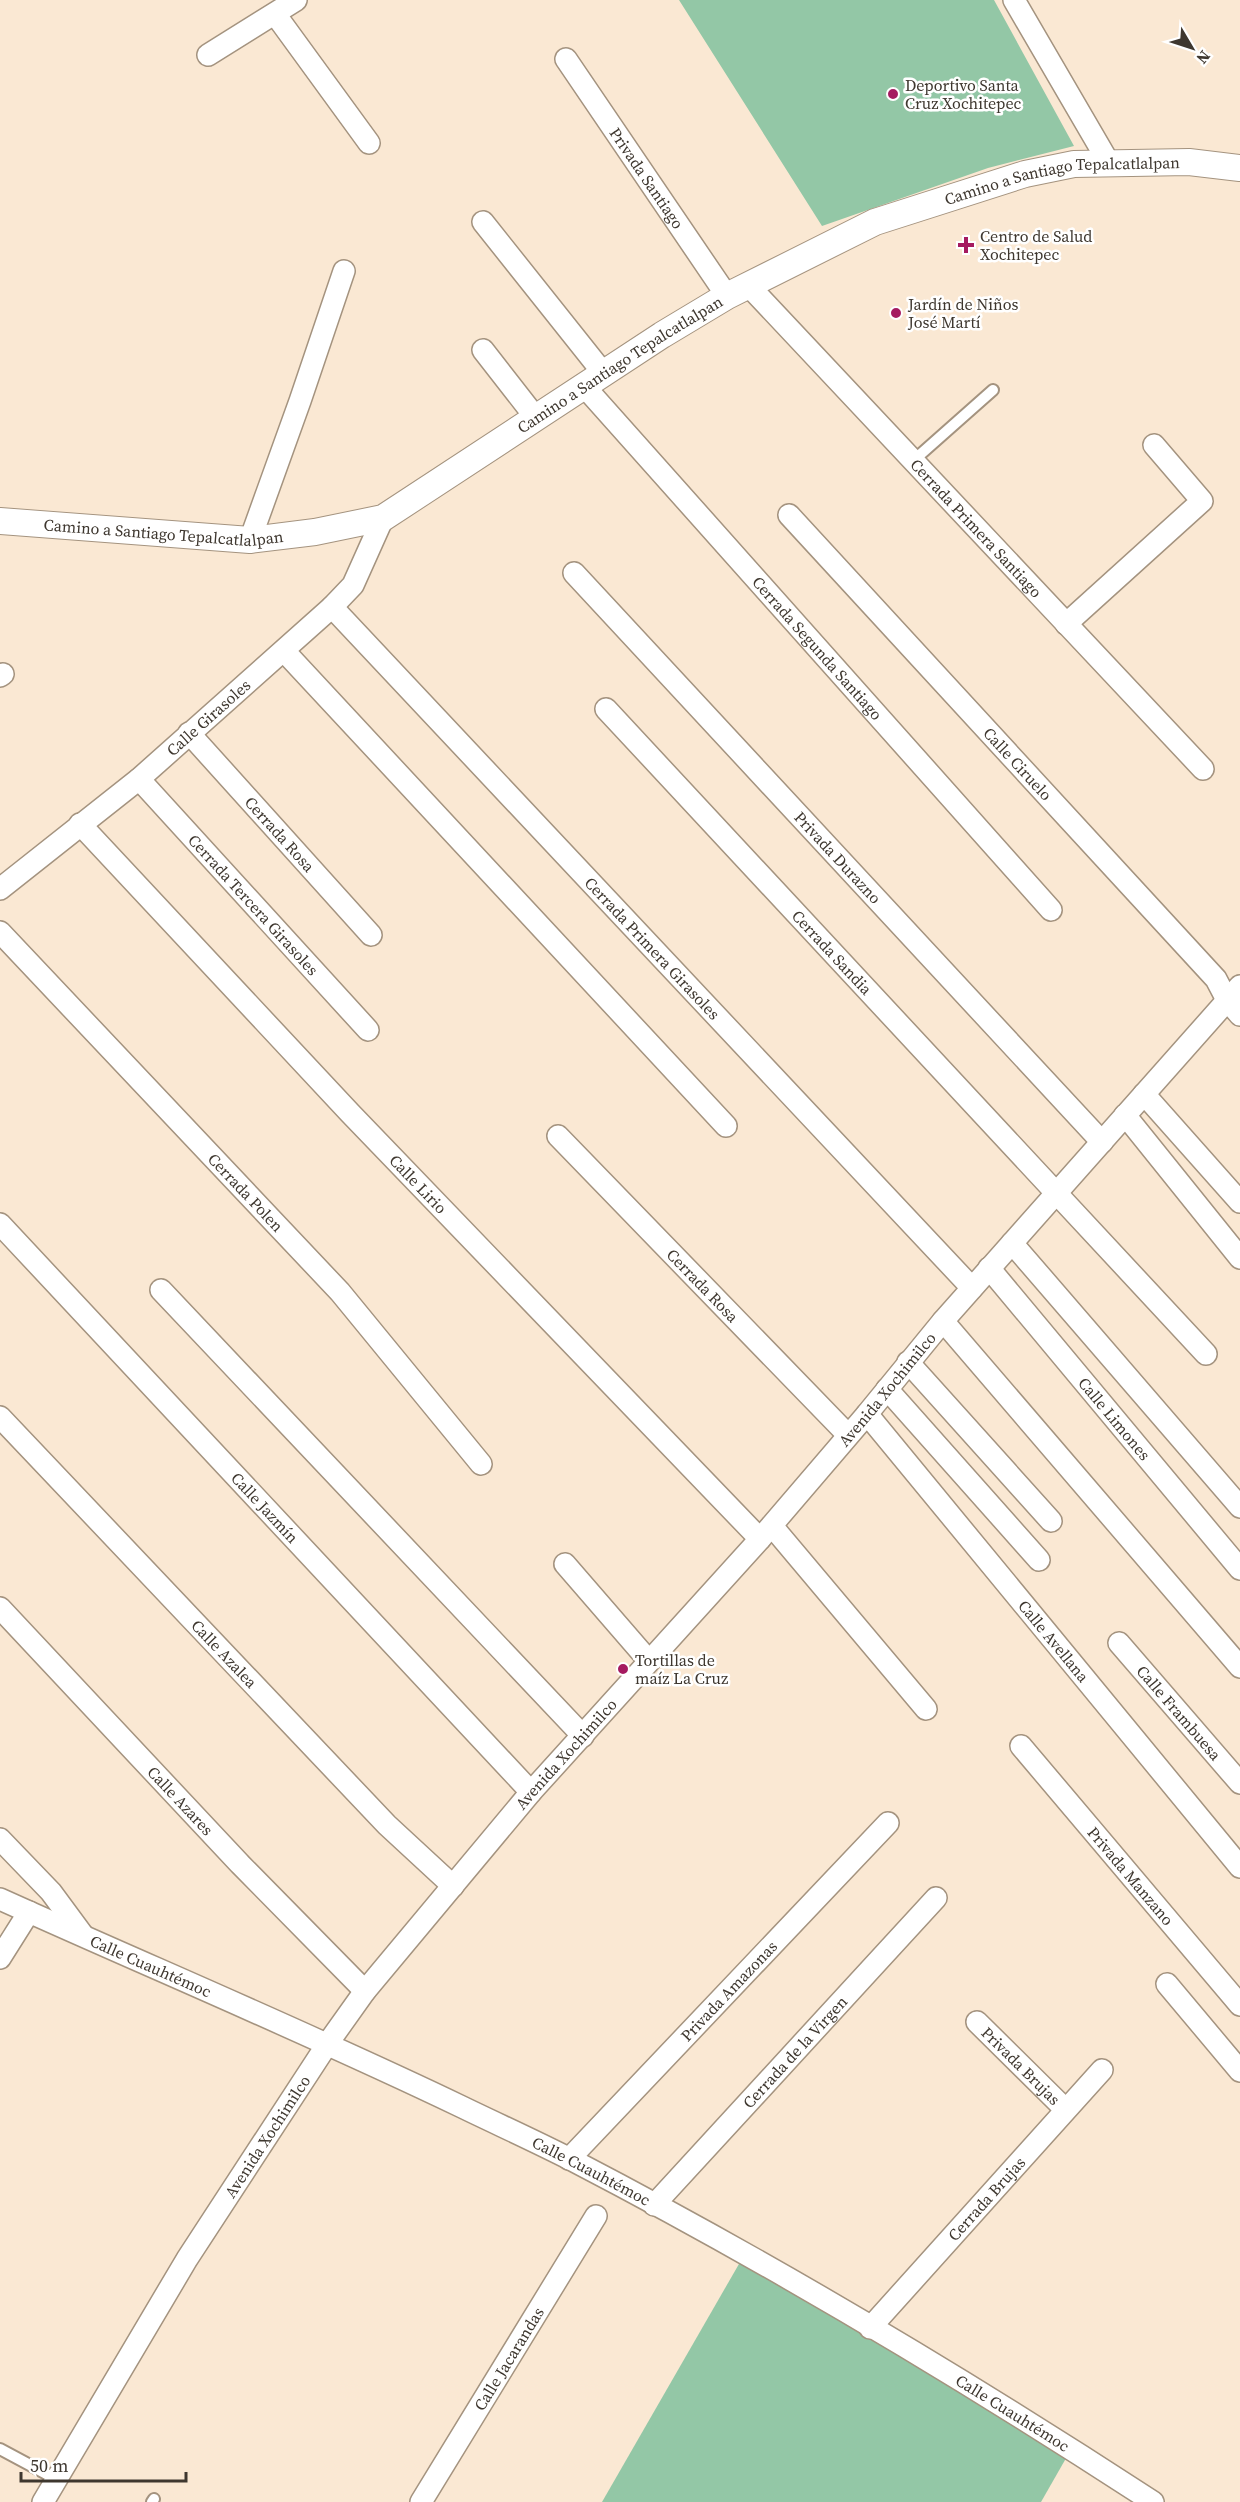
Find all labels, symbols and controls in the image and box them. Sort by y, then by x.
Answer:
north arrow [1162,18,1222,78]
text: N [1191,46,1216,69]
place label: Deportivo Santa Cruz Xochitepec [905,74,1022,114]
marker: Deportivo Santa Cruz Xochitepec [886,87,900,101]
street label: Privada Santiago [605,123,689,233]
street label: Camino a Santiago Tepalcatlalpan [942,151,1180,210]
place label: Centro de Salud Xochitepec [980,225,1092,265]
marker: Centro de Salud Xochitepec [957,236,975,254]
street label: Camino a Santiago Tepalcatlalpan [513,290,727,438]
place label: Jardín de Niños José Martí [907,293,1018,333]
marker: Jardín de Niños José Martí [889,306,903,320]
street label: Cerrada Primera Santiago [906,454,1047,602]
street label: Camino a Santiago Tepalcatlalpan [43,513,285,551]
street label: Cerrada Segunda Santiago [747,571,888,725]
street label: Calle Girasoles [161,674,255,761]
street label: Calle Ciruelo [979,722,1057,805]
street label: Cerrada Rosa [240,791,320,877]
street label: Privada Durazno [790,806,886,909]
street label: Cerrada Tercera Girasoles [183,829,324,980]
street label: Cerrada Primera Girasoles [580,872,725,1024]
street label: Cerrada Sandia [787,905,878,1000]
street label: Cerrada Polen [203,1148,289,1237]
street label: Calle Lirio [385,1150,452,1219]
street label: Cerrada Rosa [662,1244,744,1328]
street label: Avenida Xochimilco [833,1327,941,1451]
street label: Calle Limones [1073,1372,1156,1465]
street label: Calle Jazmín [226,1467,304,1548]
street label: Calle Avellana [1013,1595,1095,1687]
street label: Calle Azalea [187,1614,263,1693]
place label: Tortillas de maíz La Cruz [635,1649,728,1689]
street label: Calle Frambuesa [1132,1660,1227,1766]
marker: Tortillas de maíz La Cruz [616,1662,630,1676]
street label: Avenida Xochimilco [510,1693,622,1814]
street label: Calle Azares [143,1761,219,1840]
street label: Privada Manzano [1083,1822,1179,1930]
street label: Calle Cuauhtémoc [87,1930,215,2002]
street label: Privada Amazonas [675,1935,782,2046]
street label: Cerrada de la Virgen [737,1991,852,2113]
street label: Privada Brujas [977,2022,1065,2110]
street label: Avenida Xochimilco [219,2071,315,2202]
street label: Calle Cuauhtémoc [529,2131,655,2211]
street label: Cerrada Brujas [943,2152,1030,2245]
street label: Calle Jacarandas [469,2303,549,2415]
street label: Calle Cuauhtémoc [952,2369,1074,2457]
scale bar [21,2445,186,2483]
text: 50 m [30,2453,68,2478]

